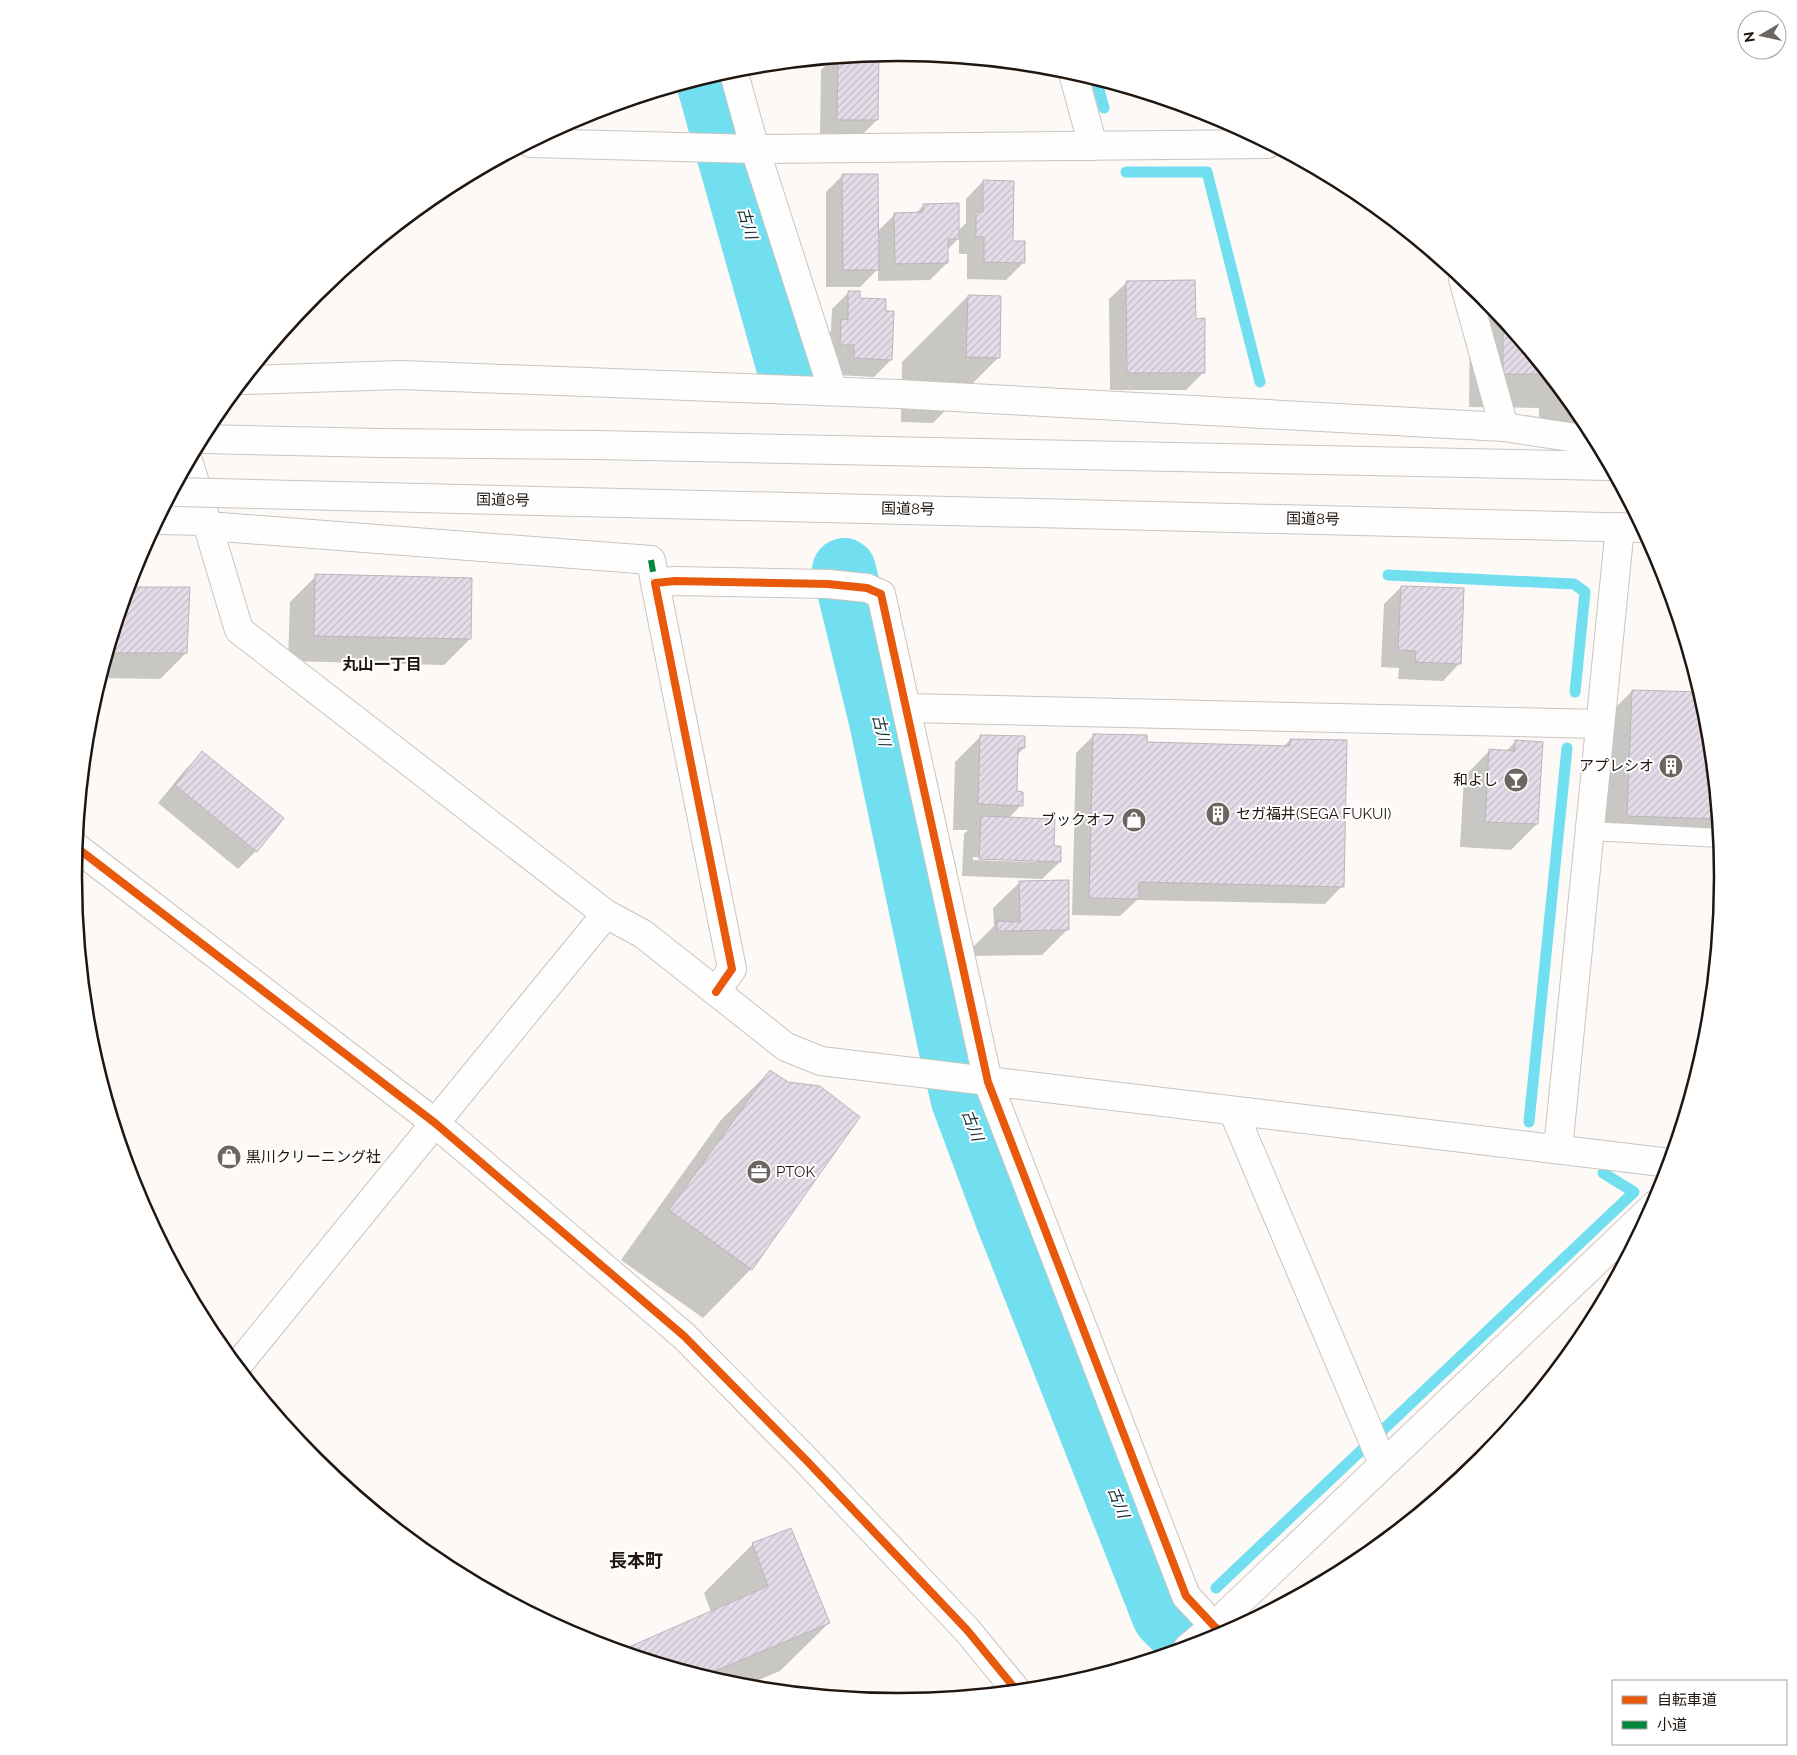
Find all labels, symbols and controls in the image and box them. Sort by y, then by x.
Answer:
north arrow [1737,10,1787,60]
text: N [1740,31,1758,44]
water label: 古川 [734,205,762,243]
street label: 国道8号 [476,491,530,509]
street label: 国道8号 [881,500,935,518]
street label: 国道8号 [1286,510,1340,528]
district label: 丸山一丁目 [342,655,422,674]
water label: 古川 [869,712,895,750]
building icon: アプレシオ [1658,753,1684,779]
place label: アプレシオ [1579,757,1654,775]
bar icon: 和よし [1503,767,1529,793]
place label: 和よし [1453,771,1498,789]
building icon: セガ福井(SEGA FUKUI) [1205,801,1231,827]
place label: セガ福井(SEGA FUKUI) [1236,805,1391,823]
shop icon: ブックオフ [1121,807,1147,833]
place label: ブックオフ [1041,811,1116,829]
water label: 古川 [958,1107,988,1145]
shop icon: 黒川クリーニング社 [216,1144,242,1170]
place label: 黒川クリーニング社 [246,1148,381,1166]
office icon: PTOK [746,1159,772,1185]
place label: PTOK [776,1163,815,1181]
water label: 古川 [1104,1484,1134,1522]
district label: 長本町 [609,1550,663,1571]
legend [1612,1680,1787,1745]
text: 自転車道 [1657,1691,1717,1709]
text: 小道 [1657,1716,1687,1734]

